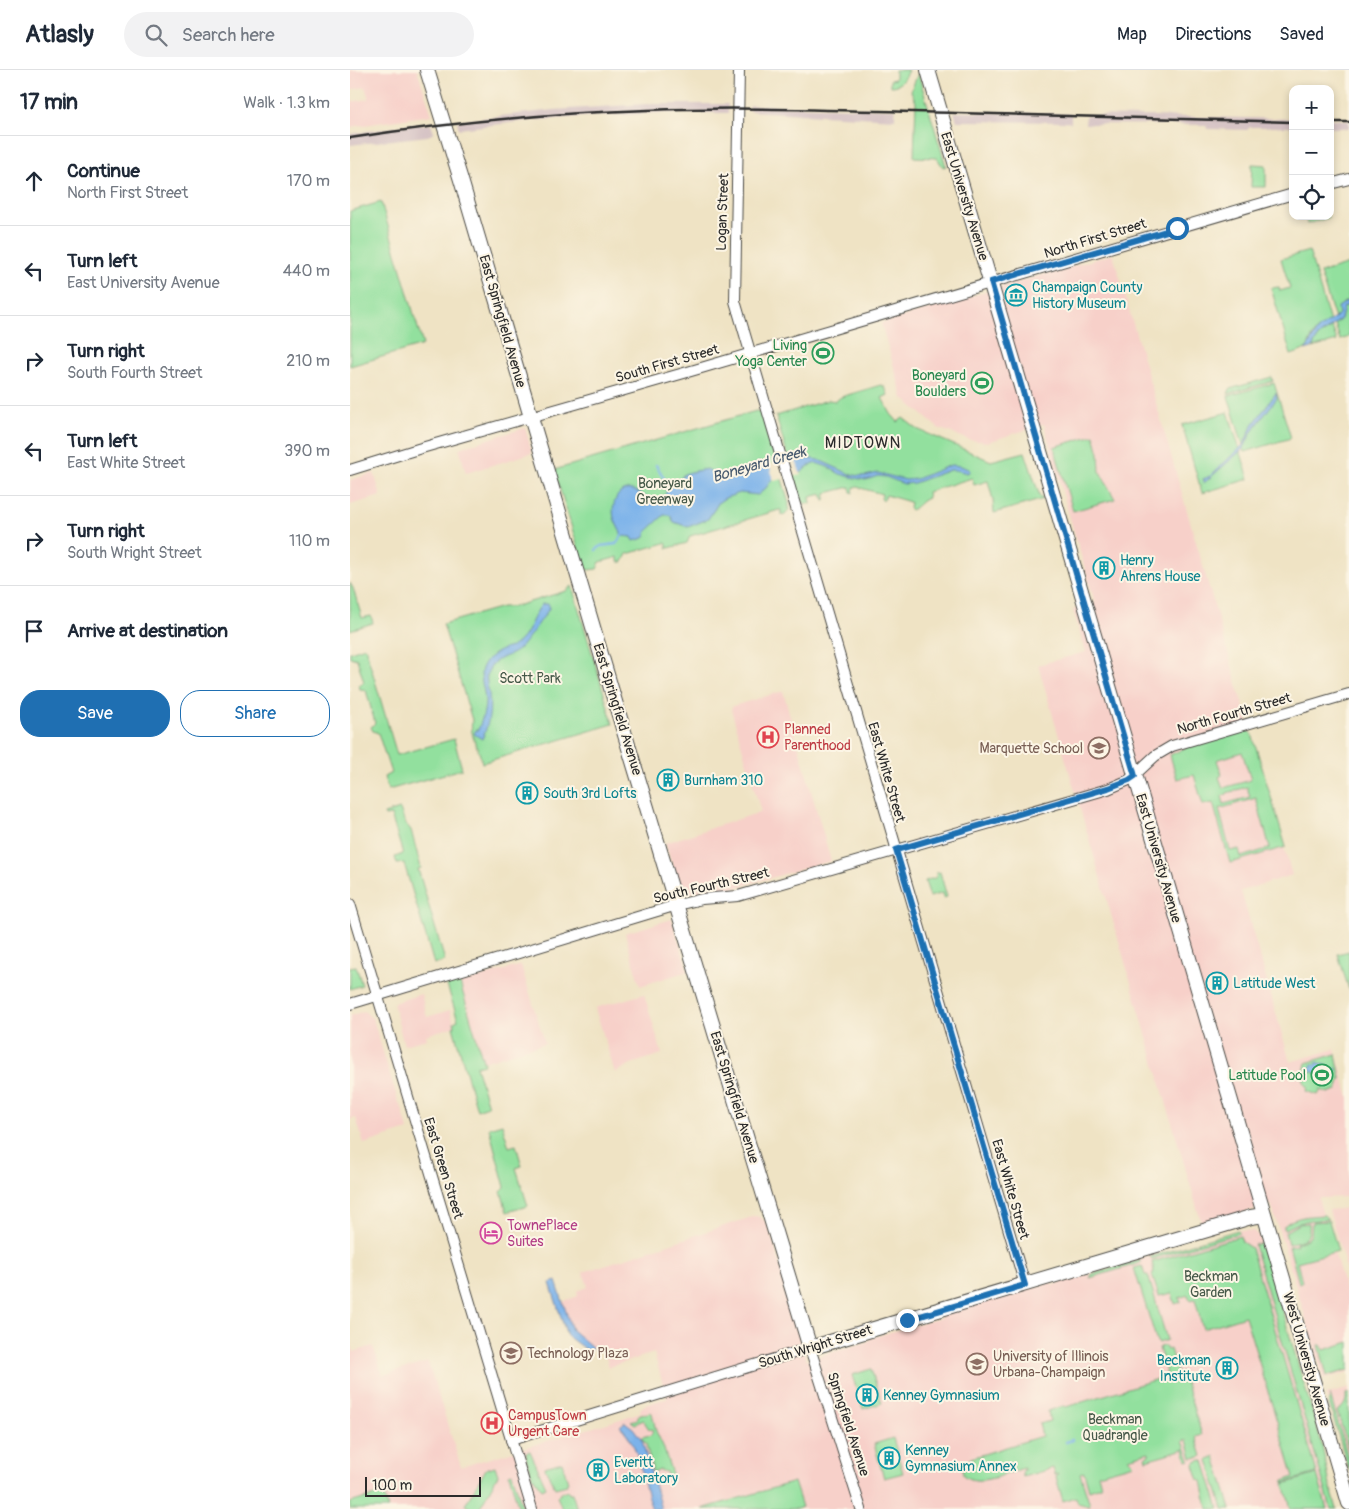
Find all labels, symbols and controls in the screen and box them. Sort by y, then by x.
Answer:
search box [124,12,474,57]
text: Atlasly [25,20,94,49]
icon: search [142,21,170,49]
text: Search here [182,23,275,47]
text: Map [1117,23,1147,46]
text: Directions [1175,23,1251,46]
text: Saved [1279,23,1324,46]
map controls [1289,85,1334,220]
button: + [1289,85,1334,130]
text: 17 min [20,89,78,116]
text: Walk · 1.3 km [243,93,330,113]
street label: East University Avenue [937,130,992,263]
button: − [1289,130,1334,175]
text: Continue [67,159,140,183]
icon: ahead [20,167,48,195]
text: 170 m [287,171,330,191]
street label: Logan Street [713,173,732,251]
button: locate [1289,175,1334,220]
text: North First Street [67,183,188,203]
street label: North First Street [1042,215,1149,262]
route start [1166,217,1189,240]
text: Turn left [67,249,137,273]
street label: East Springfield Avenue [475,253,530,389]
icon: left [20,257,48,285]
text: 440 m [283,261,330,281]
text: East University Avenue [67,273,220,293]
place label: Champaign County History Museum [1032,279,1142,312]
museum icon: Champaign County History Museum [1004,283,1028,307]
place label: Living Yoga Center [734,337,807,370]
text: Turn right [67,339,145,363]
street label: South First Street [613,340,721,386]
sports icon: Living Yoga Center [811,341,835,365]
icon: right [20,347,48,375]
text: 210 m [286,351,330,371]
text: South Fourth Street [67,363,202,383]
place label: Boneyard Boulders [912,367,967,400]
sports icon: Boneyard Boulders [970,371,994,395]
text: Turn left [67,429,137,453]
district label: MIDTOWN [825,433,901,453]
icon: left [20,437,48,465]
text: 390 m [284,441,330,461]
water label: Boneyard Creek [710,442,810,487]
text: East White Street [67,453,185,473]
park label: Boneyard Greenway [636,475,694,508]
text: Turn right [67,519,145,543]
icon: right [20,527,48,555]
text: 110 m [289,531,330,551]
text: South Wright Street [67,543,202,563]
place label: Henry Ahrens House [1120,552,1201,585]
building icon: Henry Ahrens House [1092,556,1116,580]
icon: arrive [20,617,48,645]
text: Arrive at destination [67,619,228,643]
street label: East Springfield Avenue [589,641,646,777]
park label: Scott Park [499,670,561,687]
street label: North Fourth Street [1175,689,1293,738]
button: Save [20,690,170,737]
button: Share [180,690,330,737]
street label: East White Street [864,720,909,825]
place label: Planned Parenthood [784,721,851,754]
hospital icon: Planned Parenthood [756,725,780,749]
school or university icon: Marquette School [1087,736,1111,760]
place label: Marquette School [979,740,1083,757]
building icon: Burnham 310 [656,768,680,792]
place label: Burnham 310 [684,772,763,789]
building icon: South 3rd Lofts [515,781,539,805]
place label: South 3rd Lofts [543,785,637,802]
street label: East University Avenue [1132,792,1185,925]
street label: South Fourth Street [651,864,771,907]
building icon: Latitude West [1205,971,1229,995]
place label: Latitude West [1233,975,1316,992]
street label: East Springfield Avenue [706,1029,763,1165]
sports icon: Latitude Pool [1310,1063,1334,1087]
place label: Latitude Pool [1228,1067,1306,1084]
street label: East Green Street [420,1115,467,1221]
street label: East White Street [988,1137,1033,1242]
place label: TownePlace Suites [507,1217,577,1250]
hotel icon: TownePlace Suites [479,1221,503,1245]
park label: Beckman Garden [1184,1268,1238,1301]
street label: West University Avenue [1279,1290,1334,1428]
route end [896,1309,919,1332]
street label: South Wright Street [756,1321,874,1372]
school or university icon: Technology Plaza [499,1341,523,1365]
place label: Technology Plaza [527,1345,629,1362]
place label: University of Illinois Urbana-Champaign [993,1348,1109,1381]
school or university icon: University of Illinois Urbana-Champaign [965,1352,989,1376]
place label: Beckman Institute [1157,1352,1211,1385]
building icon: Beckman Institute [1215,1356,1239,1380]
street label: Springfield Avenue [824,1370,873,1478]
building icon: Kenney Gymnasium [855,1383,879,1407]
place label: Kenney Gymnasium [883,1387,1000,1404]
place label: CampusTown Urgent Care [508,1407,587,1440]
hospital icon: CampusTown Urgent Care [480,1411,504,1435]
park label: Beckman Quadrangle [1082,1411,1148,1444]
place label: Kenney Gymnasium Annex [905,1442,1017,1475]
building icon: Kenney Gymnasium Annex [877,1446,901,1470]
place label: Everitt Laboratory [614,1454,678,1487]
building icon: Everitt Laboratory [586,1458,610,1482]
scale bar [365,1474,481,1497]
text: 100 m [372,1477,412,1494]

